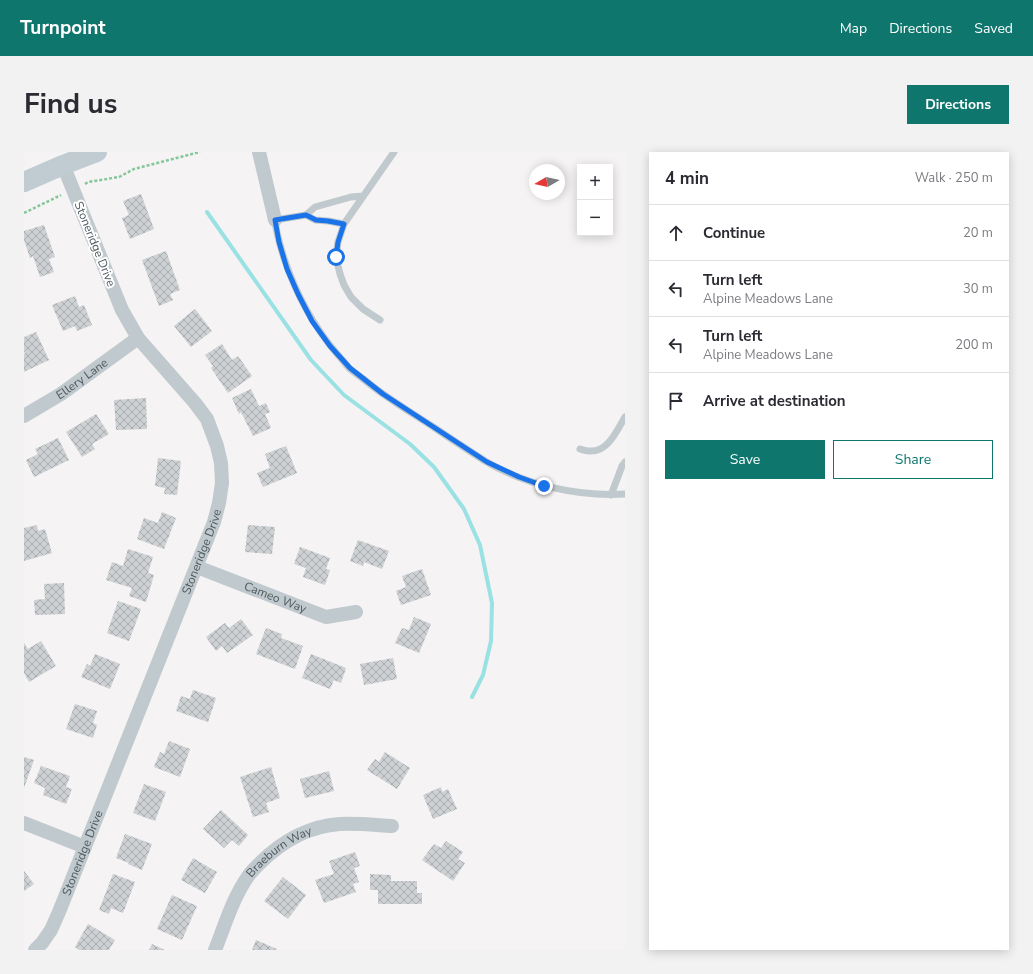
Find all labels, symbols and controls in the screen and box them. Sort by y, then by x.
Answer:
text: Turnpoint [20,15,106,41]
text: Map [840,19,867,38]
text: Directions [889,19,952,38]
text: Saved [974,19,1013,38]
text: Find us [24,85,118,123]
button: Directions [907,85,1009,124]
north arrow [529,164,565,200]
map controls [577,164,613,236]
button: + [577,164,613,200]
text: 4 min [665,167,709,190]
text: Walk · 250 m [915,169,993,187]
street label: Stoneridge Drive [71,199,119,289]
button: − [577,200,613,236]
icon: ahead [665,222,687,244]
text: Continue [703,223,765,243]
text: 20 m [963,224,993,242]
route start [327,248,345,266]
text: Turn left [703,270,762,290]
icon: left [665,278,687,300]
text: 30 m [963,280,993,298]
text: Alpine Meadows Lane [703,290,833,308]
text: Turn left [703,326,762,346]
icon: left [665,334,687,356]
text: 200 m [955,336,993,354]
text: Alpine Meadows Lane [703,346,833,364]
street label: Ellery Lane [53,354,111,403]
icon: arrive [665,390,687,412]
text: Arrive at destination [703,391,846,411]
button: Save [665,440,825,479]
button: Share [833,440,993,479]
route end [535,477,553,495]
street label: Stoneridge Drive [178,507,225,597]
street label: Cameo Way [242,578,310,617]
street label: Stoneridge Drive [58,808,107,898]
street label: Braeburn Way [242,822,315,881]

